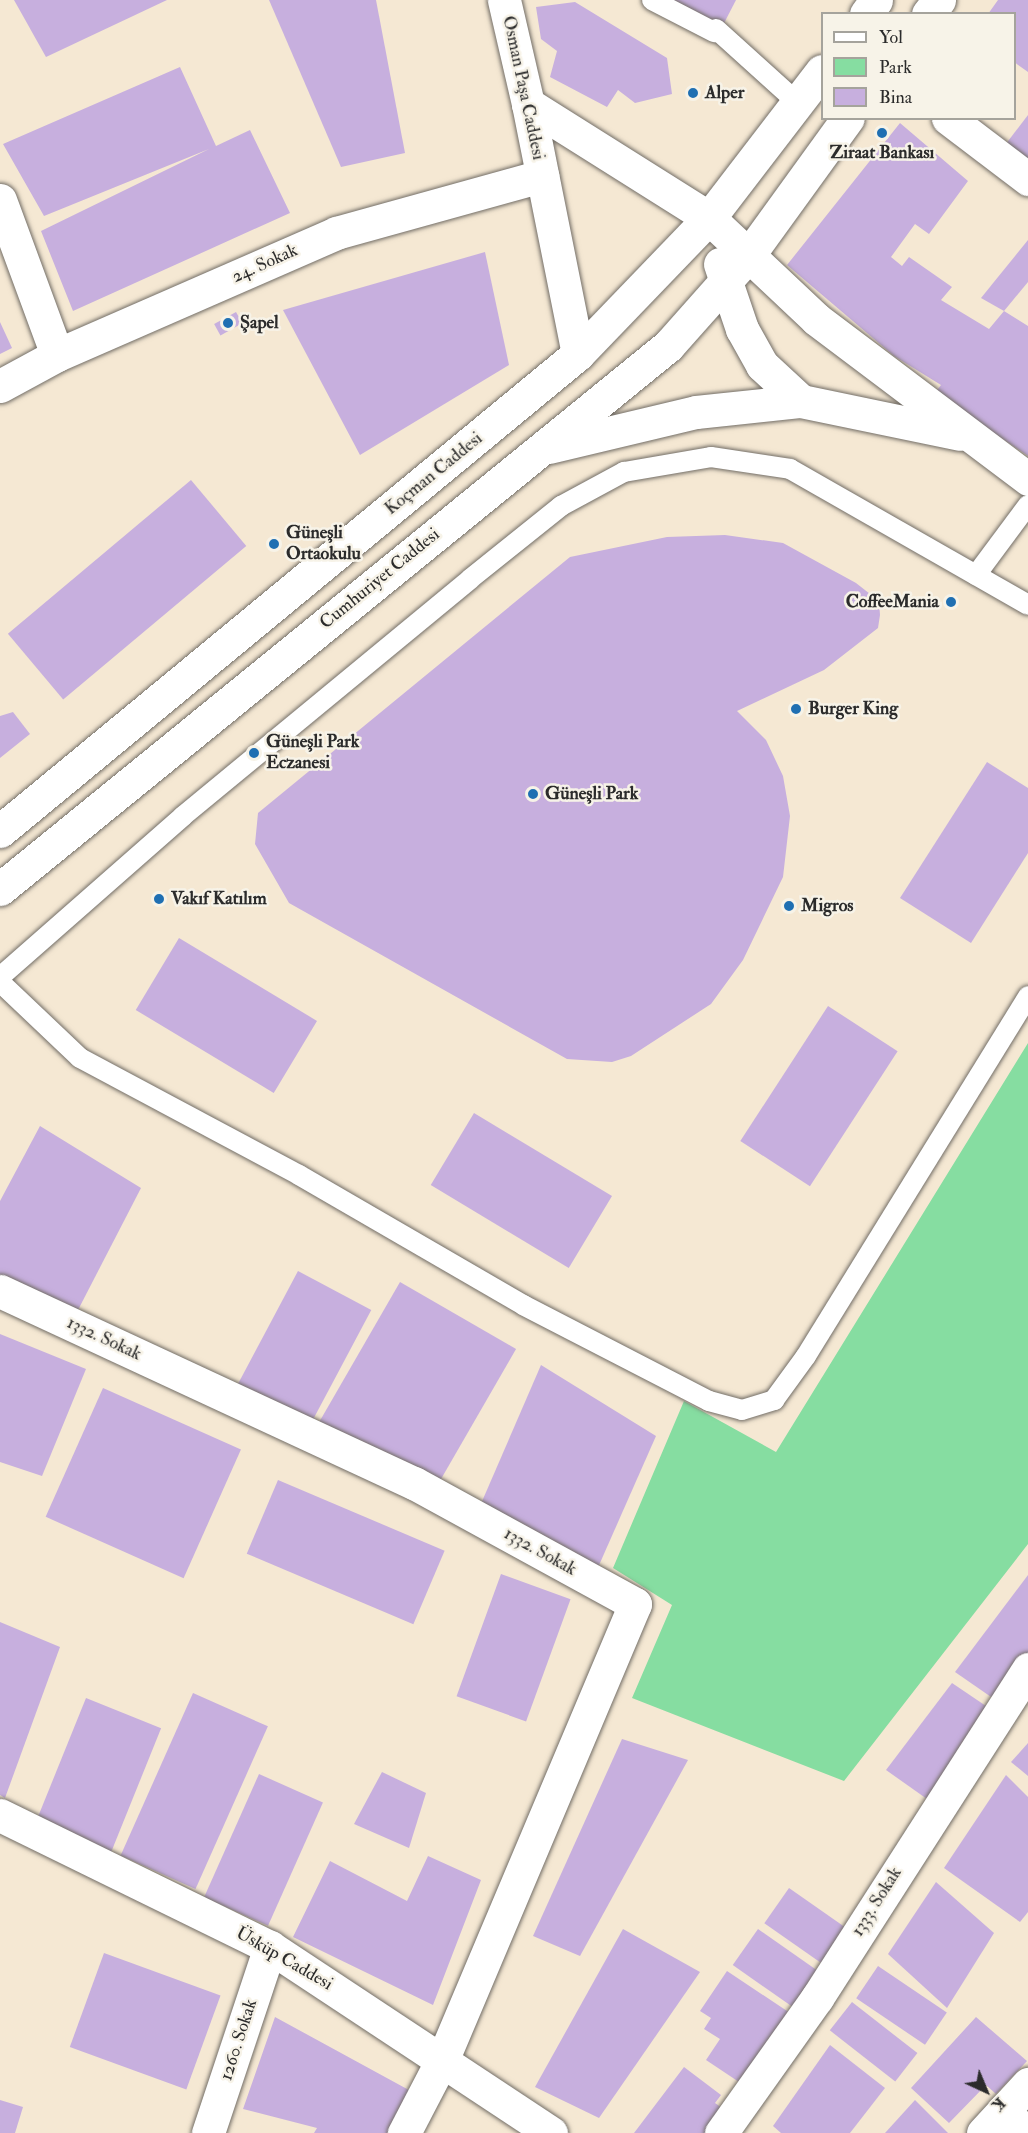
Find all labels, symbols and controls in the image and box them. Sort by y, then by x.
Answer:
legend [821,12,1016,120]
street label: Osman Paşa Caddesi [497,14,549,162]
text: Yol [879,26,903,49]
text: Park [879,56,912,79]
place label: Alper [705,82,744,104]
marker: Alper [686,86,700,100]
text: Bina [879,86,912,109]
marker: Ziraat Bankası [875,126,889,140]
place label: Ziraat Bankası [830,142,934,164]
street label: 24. Sokak [229,240,301,288]
place label: Şapel [240,312,279,334]
marker: Şapel [221,316,235,330]
street label: Koçman Caddesi [381,428,487,520]
place label: Güneşli Ortaokulu [286,523,361,566]
street label: Cumhuriyet Caddesi [316,524,444,634]
marker: Güneşli Ortaokulu [267,537,281,551]
place label: CoffeeMania [846,591,939,613]
marker: CoffeeMania [944,595,958,609]
place label: Burger King [808,698,898,720]
marker: Burger King [789,702,803,716]
place label: Güneşli Park Eczanesi [266,732,359,774]
marker: Güneşli Park Eczanesi [247,746,261,760]
place label: Güneşli Park [545,783,638,805]
marker: Güneşli Park [526,787,540,801]
place label: Vakıf Katılım [171,888,267,910]
marker: Vakıf Katılım [152,892,166,906]
place label: Migros [801,895,854,917]
marker: Migros [782,899,796,913]
street label: 1332. Sokak [63,1312,145,1366]
street label: 1332. Sokak [500,1523,580,1581]
street label: 1333. Sokak [847,1863,907,1941]
street label: Üsküp Caddesi [232,1923,336,1995]
street label: 1260. Sokak [216,1997,262,2083]
north arrow [956,2061,1016,2121]
text: K [988,2093,1009,2115]

